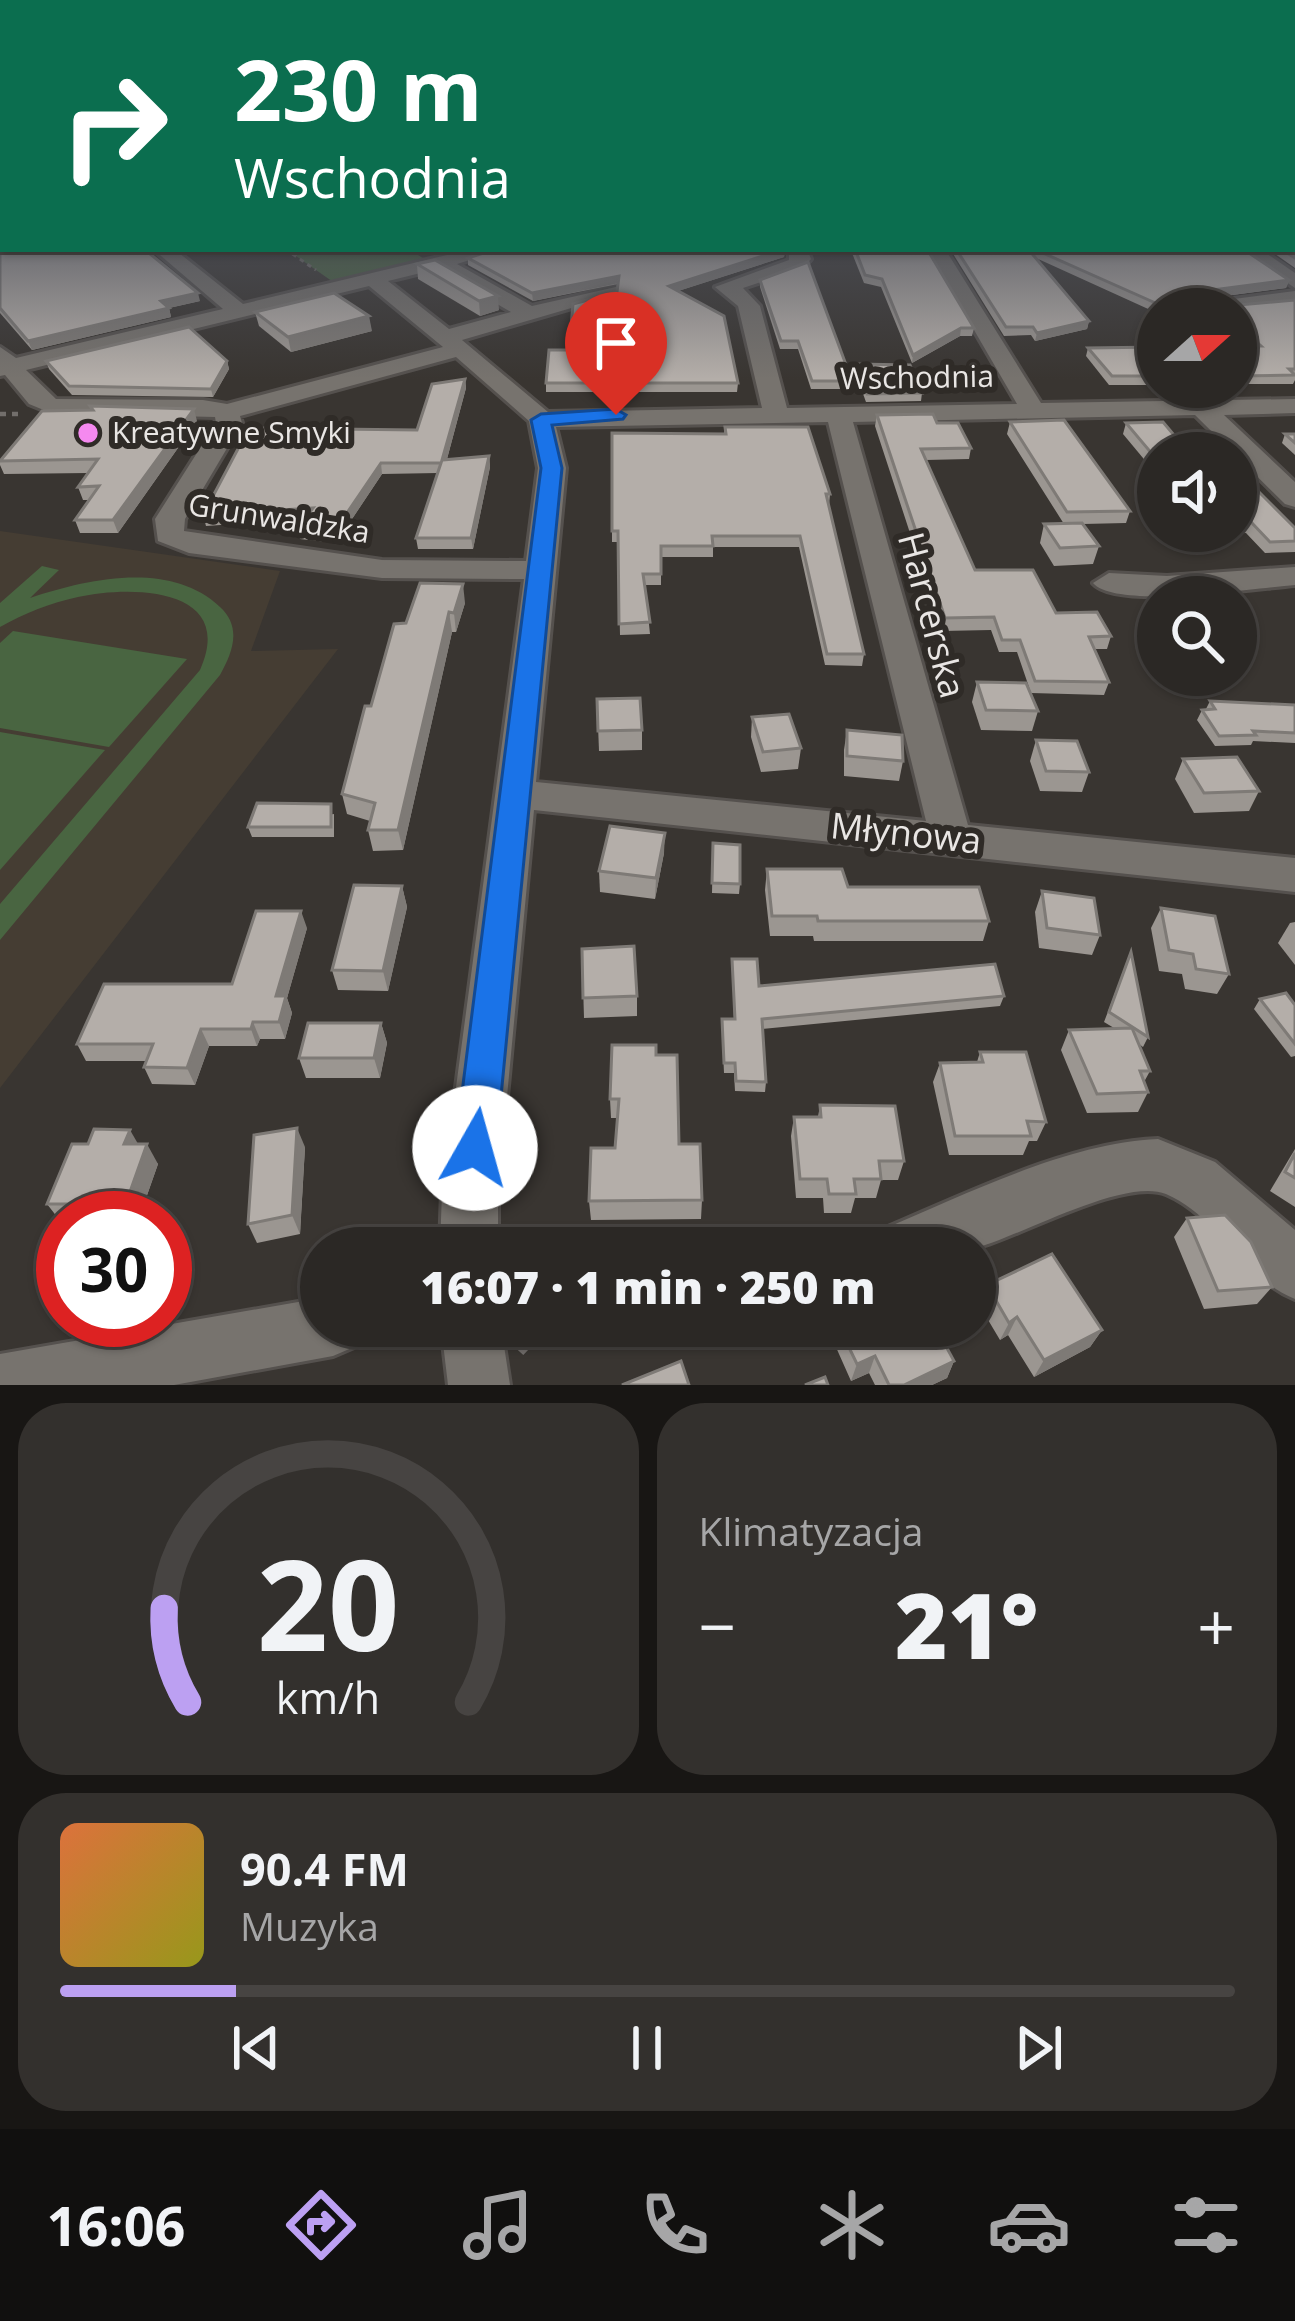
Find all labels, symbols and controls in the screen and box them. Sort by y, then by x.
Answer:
text: 230 m [234,31,482,146]
icon: right [36,48,192,204]
text: Wschodnia [234,140,511,214]
north arrow [1137,288,1257,408]
map controls [1137,288,1257,696]
pin [565,292,667,415]
icon: arrive [583,310,649,376]
street label: Wschodnia [840,355,994,398]
place label: Kreatywne Smyki [112,411,351,452]
marker: Kreatywne Smyki [75,420,101,446]
button: sound [1137,432,1257,552]
street label: Grunwaldzka [186,483,373,552]
street label: Harcerska [887,527,978,703]
button: search [1137,576,1257,696]
street label: Młynowa [828,800,984,865]
position arrow [412,1085,538,1211]
speed limit sign: 30 [36,1191,192,1347]
text: 16:07 · 1 min · 250 m [421,1256,875,1317]
text: Klimatyzacja [699,1504,923,1557]
text: 20 [257,1518,400,1688]
text: 21° [895,1563,1038,1685]
text: − [699,1580,736,1670]
text: + [1197,1580,1235,1670]
text: km/h [276,1668,380,1727]
text: 90.4 FM [240,1838,409,1899]
text: Muzyka [240,1899,379,1952]
icon: previous [223,2015,289,2081]
icon: pause [614,2015,680,2081]
icon: next [1006,2015,1072,2081]
icon: directions [279,2183,363,2267]
icon: music [456,2183,540,2267]
icon: phone [633,2183,717,2267]
icon: climate [810,2183,894,2267]
icon: car [987,2183,1071,2267]
icon: filters [1164,2183,1248,2267]
text: 16:06 [47,2188,185,2262]

